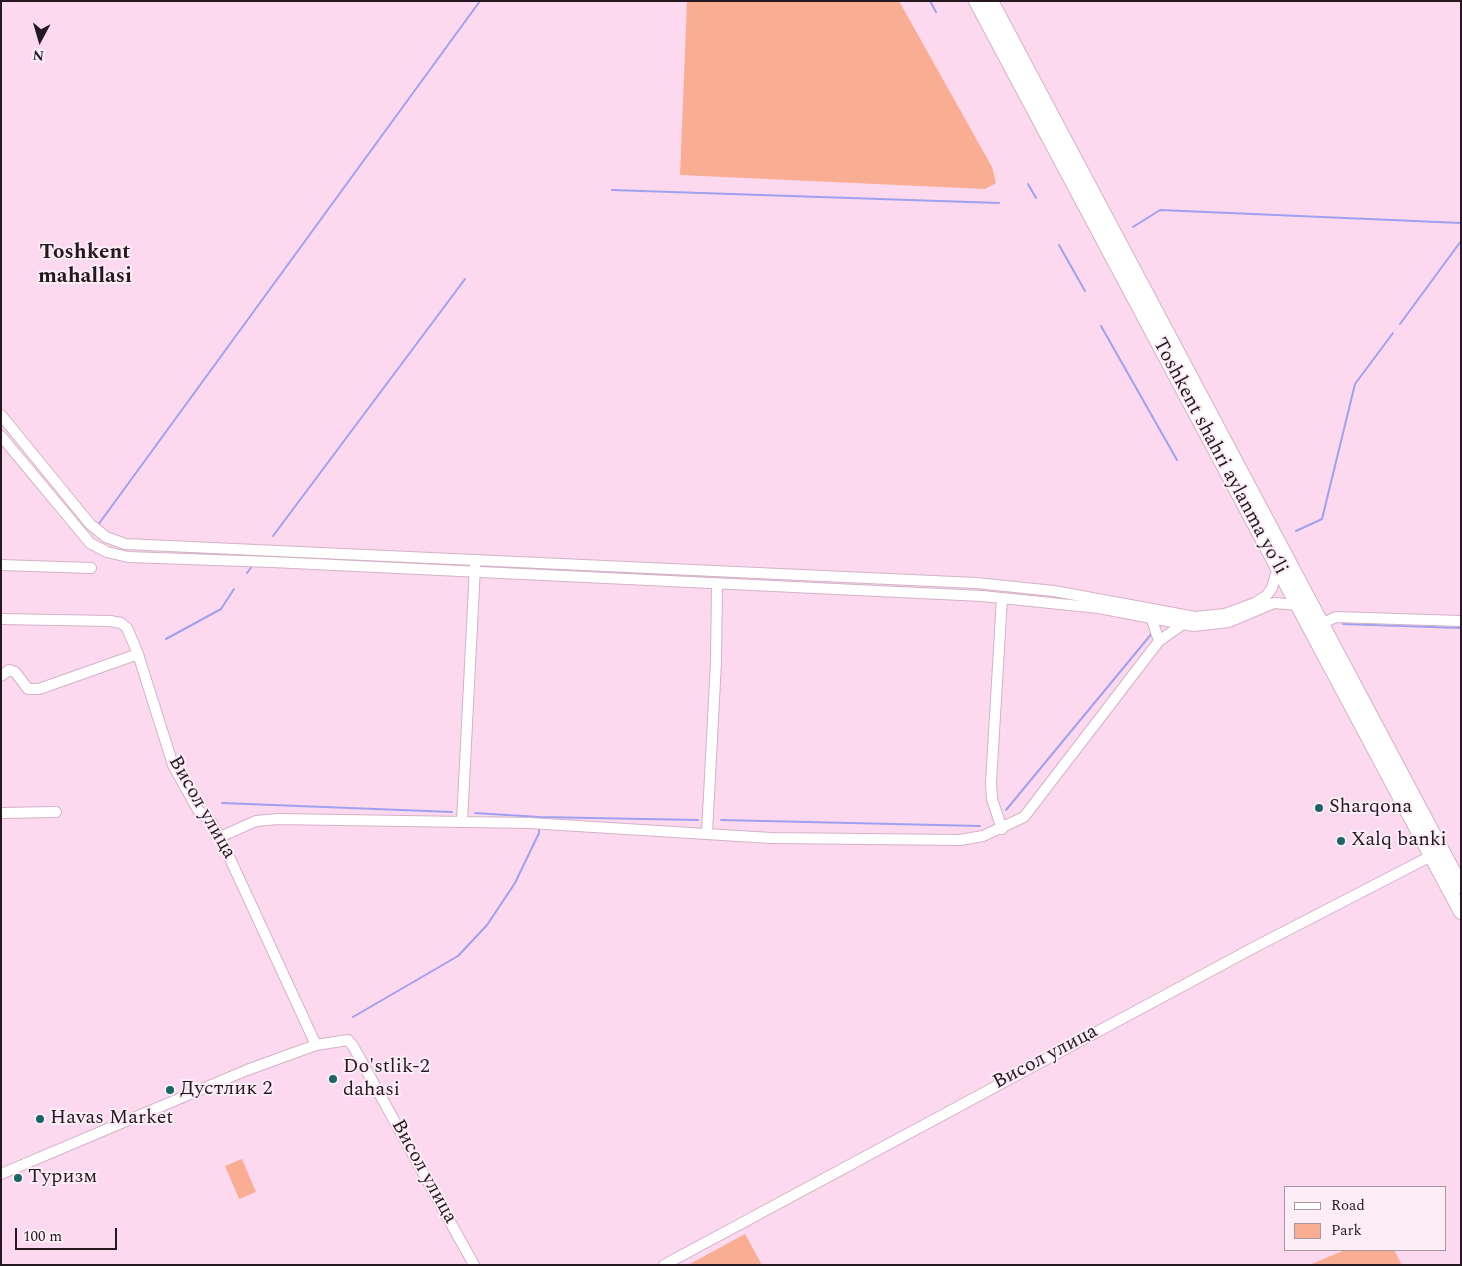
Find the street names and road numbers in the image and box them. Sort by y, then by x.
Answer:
street label: Toshkent shahri aylanma yoʻli [1146,335,1292,579]
street label: Висол улица [162,752,240,864]
street label: Висол улица [990,1020,1102,1096]
street label: Висол улица [385,1116,461,1228]

